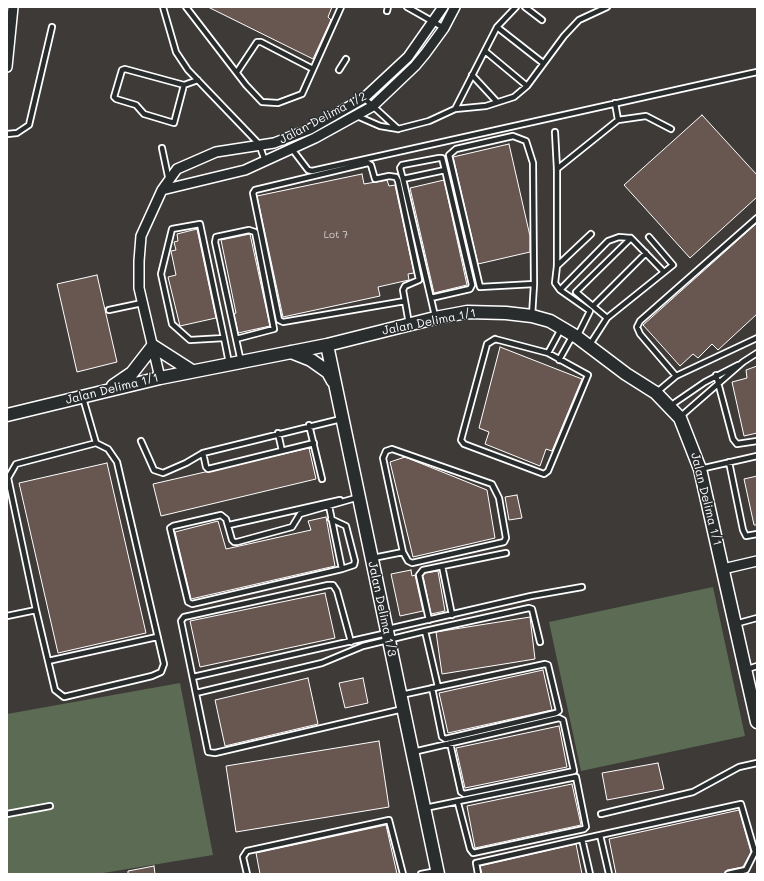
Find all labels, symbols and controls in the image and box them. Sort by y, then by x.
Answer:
street label: Jalan Delima 1/2 [277,89,369,147]
house number: Lot 7 [324,229,348,241]
street label: Jalan Delima 1/1 [381,306,477,338]
street label: Jalan Delima 1/1 [64,370,160,408]
street label: Jalan Delima 1/1 [687,451,725,547]
street label: Jalan Delima 1/3 [365,560,399,658]

